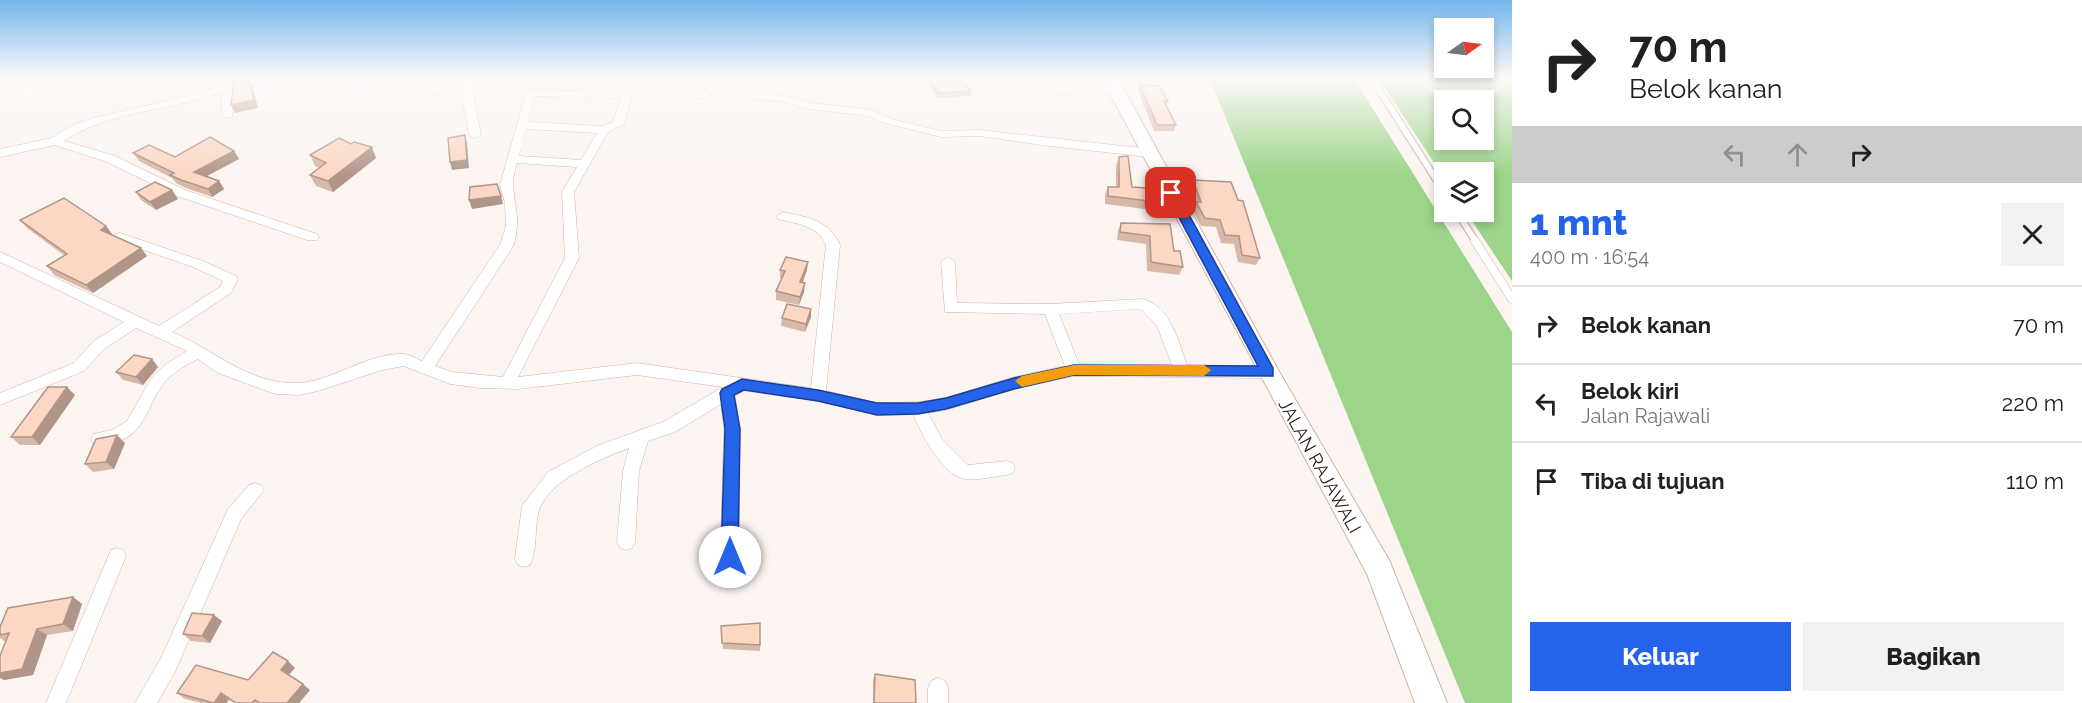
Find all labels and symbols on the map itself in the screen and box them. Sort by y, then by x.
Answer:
north arrow [1434,18,1494,78]
pin [1145,167,1196,218]
street label: JALAN RAJAWALI [1274,395,1366,537]
position arrow [698,525,762,589]

